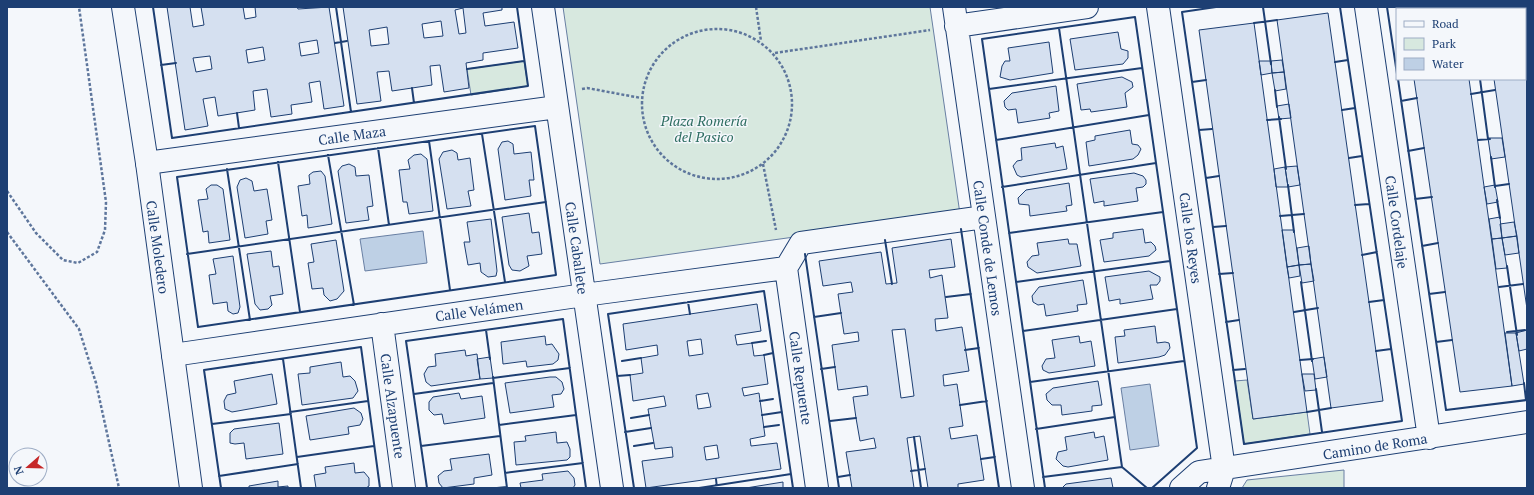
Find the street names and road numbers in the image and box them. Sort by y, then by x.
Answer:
street label: Calle Maza [317,121,387,149]
street label: Calle Cordelaje [1381,174,1413,270]
street label: Calle Conde de Lemos [969,179,1007,317]
street label: Calle los Reyes [1175,191,1207,285]
street label: Calle Moledero [142,199,174,295]
street label: Calle Caballete [561,200,593,296]
street label: Calle Velámen [434,294,525,326]
street label: Calle Repuente [785,330,817,426]
street label: Calle Alzapuente [376,352,410,460]
street label: Camino de Roma [1321,428,1429,464]

